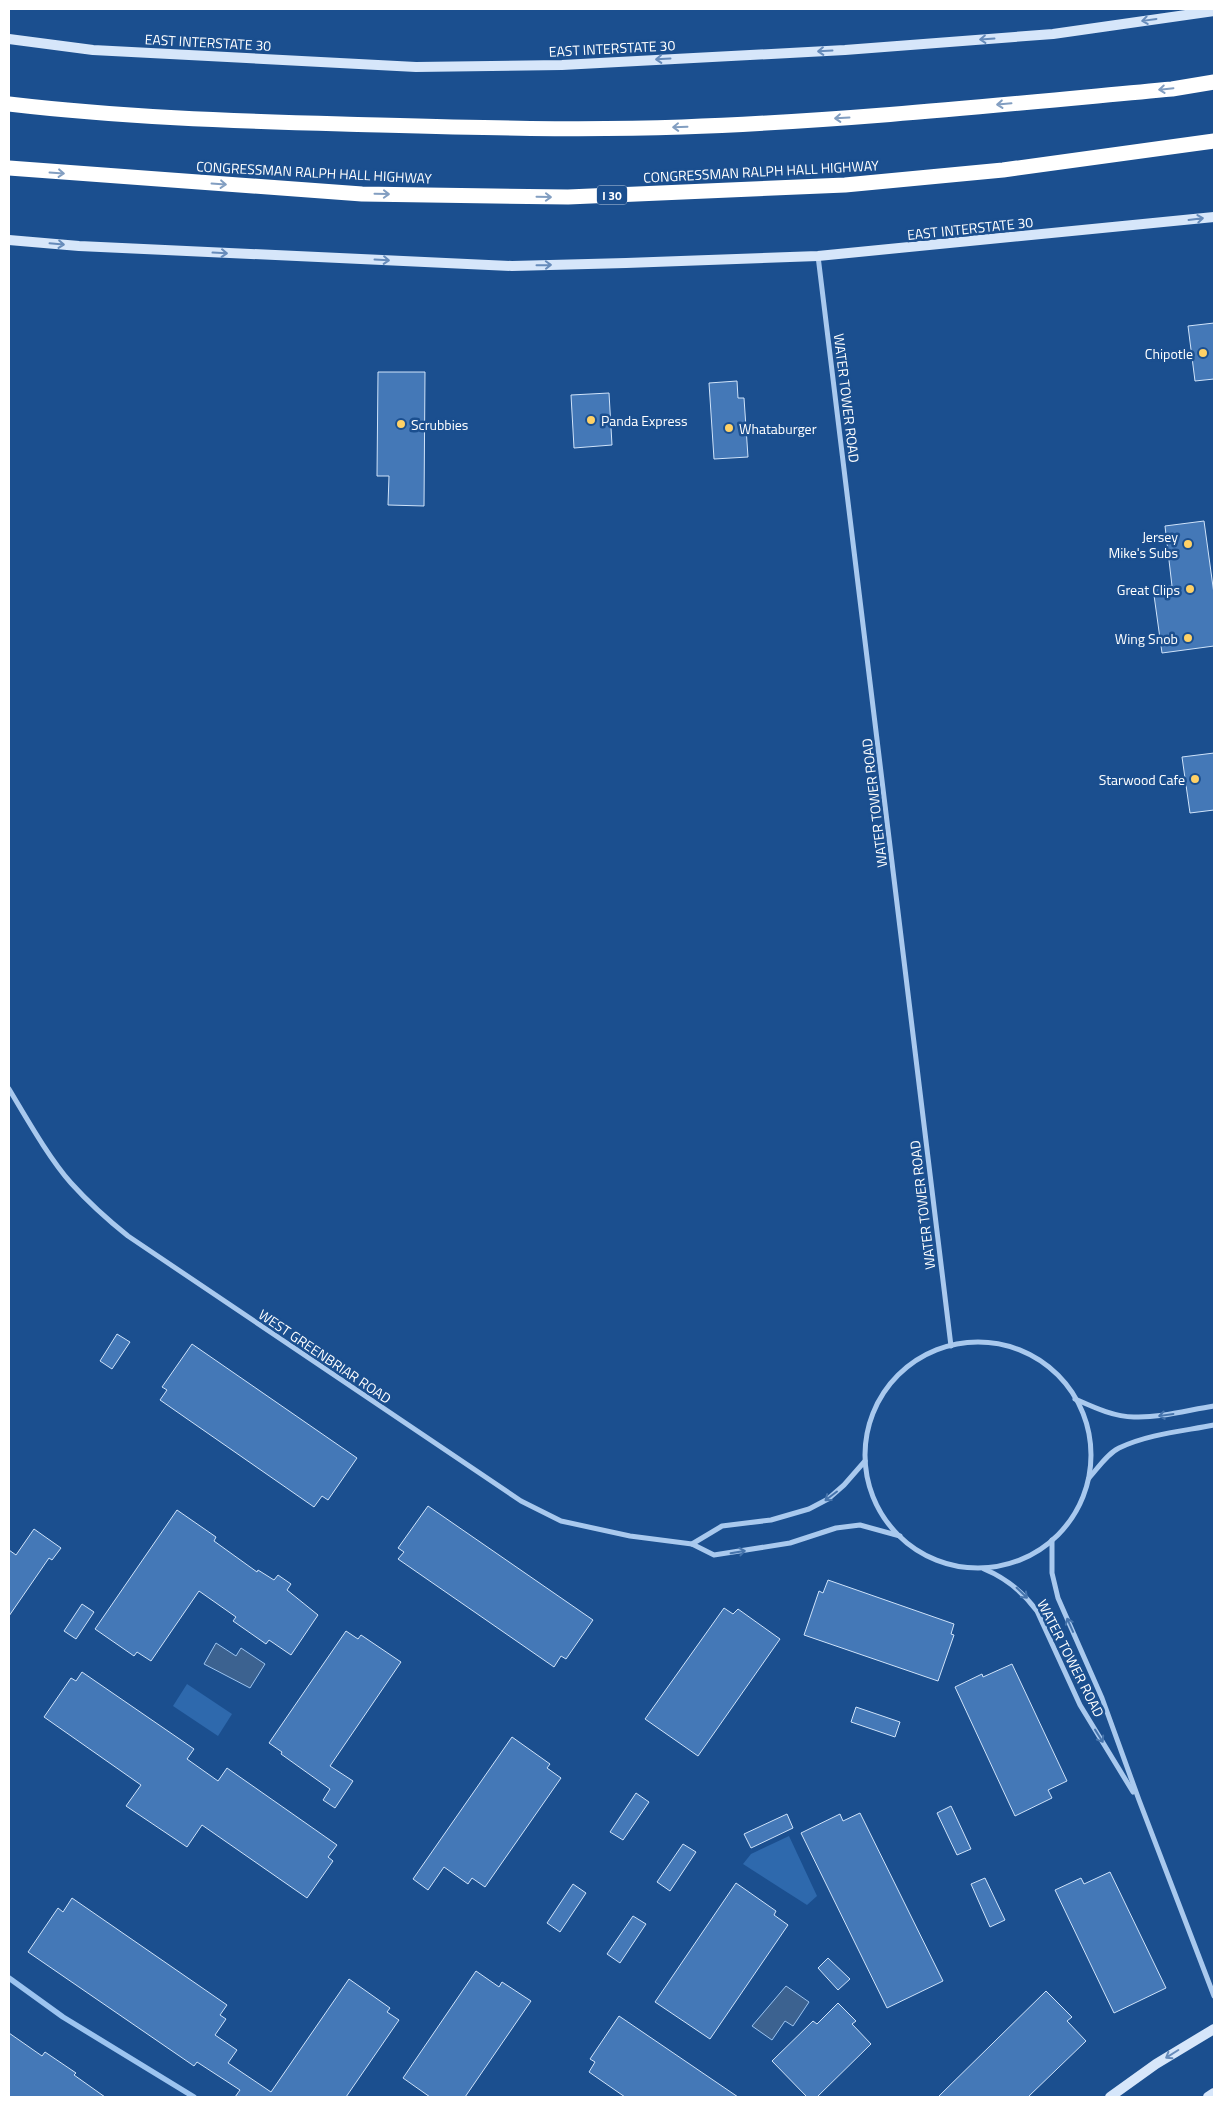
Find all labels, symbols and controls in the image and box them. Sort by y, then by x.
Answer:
one-way arrow [1141,16,1157,26]
street label: EAST INTERSTATE 30 [144,28,272,56]
street label: EAST INTERSTATE 30 [548,34,676,62]
one-way arrow [980,35,996,44]
one-way arrow [818,46,834,55]
one-way arrow [655,55,671,64]
one-way arrow [1158,84,1174,94]
one-way arrow [997,100,1013,109]
one-way arrow [835,113,851,122]
one-way arrow [672,122,688,132]
street label: CONGRESSMAN RALPH HALL HIGHWAY [643,154,880,188]
street label: CONGRESSMAN RALPH HALL HIGHWAY [196,155,433,189]
one-way arrow [49,168,65,177]
one-way arrow [211,179,227,189]
road number: I 30 [597,186,627,204]
one-way arrow [373,189,389,199]
one-way arrow [536,192,552,201]
street label: EAST INTERSTATE 30 [906,211,1034,245]
one-way arrow [1187,214,1203,224]
one-way arrow [49,240,65,249]
one-way arrow [211,248,227,257]
one-way arrow [374,256,390,265]
one-way arrow [536,261,552,270]
street label: WATER TOWER ROAD [829,332,865,464]
place label: Chipotle [1145,343,1193,364]
marker: Chipotle [1197,347,1209,359]
place label: Panda Express [601,410,688,431]
place label: Scrubbies [411,414,468,435]
marker: Panda Express [585,414,597,426]
marker: Scrubbies [395,418,407,430]
place label: Whataburger [739,418,817,439]
marker: Whataburger [723,422,735,434]
place label: Jersey Mike's Subs [1108,526,1178,563]
marker: Jersey Mike's Subs [1182,538,1194,550]
place label: Great Clips [1117,579,1180,600]
marker: Great Clips [1184,583,1196,595]
place label: Wing Snob [1115,628,1178,649]
marker: Wing Snob [1182,632,1194,644]
street label: WATER TOWER ROAD [856,737,892,869]
place label: Starwood Cafe [1099,769,1185,790]
marker: Starwood Cafe [1189,773,1201,785]
street label: WATER TOWER ROAD [904,1139,940,1271]
street label: WEST GREENBRIAR ROAD [254,1304,396,1408]
one-way arrow [1159,1410,1175,1420]
one-way arrow [825,1490,838,1501]
one-way arrow [730,1547,746,1557]
one-way arrow [1016,1587,1028,1599]
street label: WATER TOWER ROAD [1032,1595,1110,1721]
one-way arrow [1064,1618,1074,1633]
one-way arrow [1094,1728,1104,1742]
one-way arrow [1166,2049,1180,2059]

